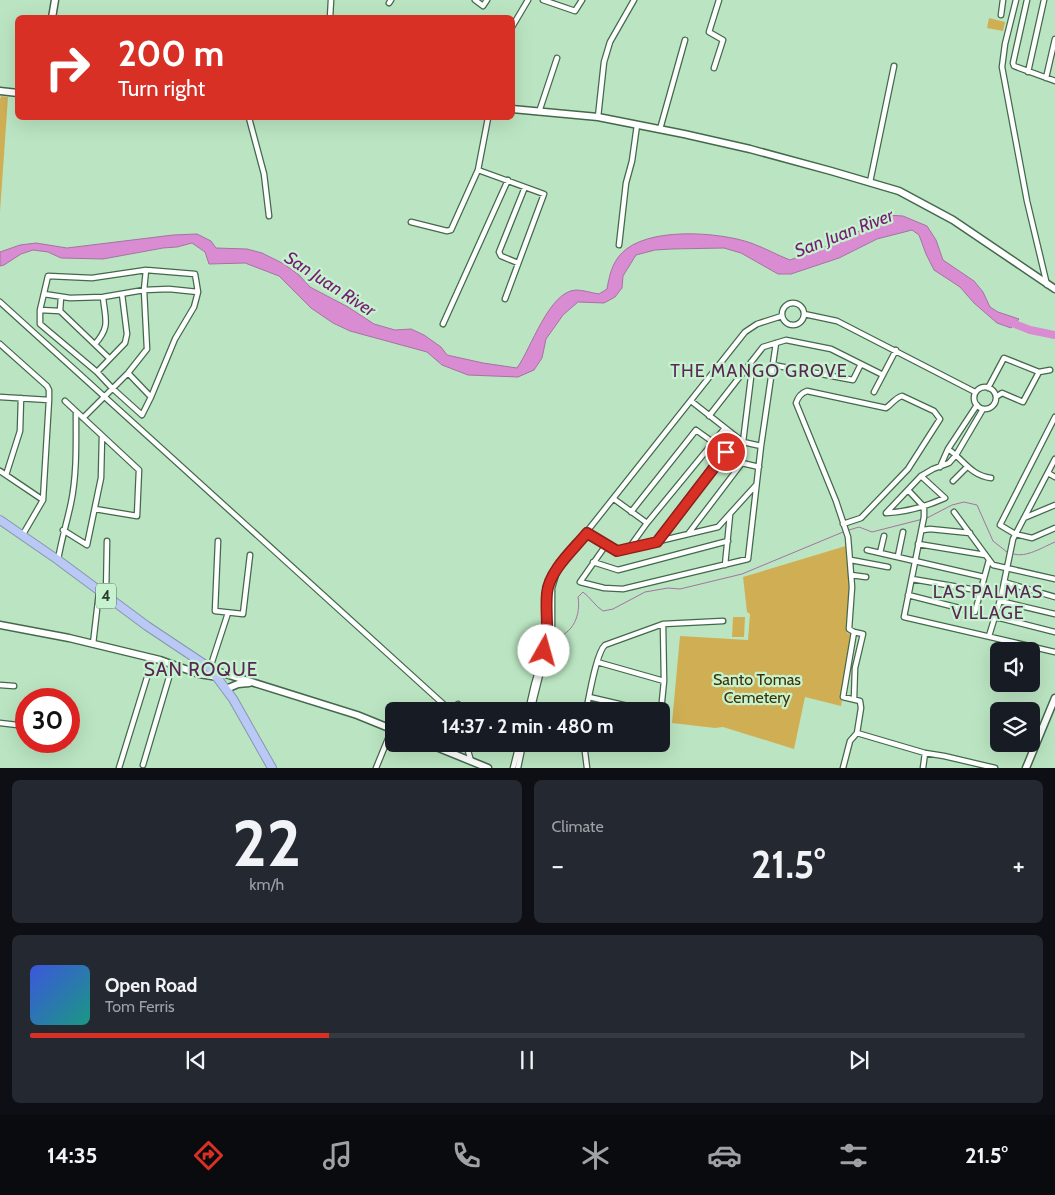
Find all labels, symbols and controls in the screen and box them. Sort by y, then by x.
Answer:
text: 200 m [118,32,224,75]
icon: right [35,35,100,100]
text: Turn right [118,75,205,102]
water label: San Juan River [792,204,898,262]
water label: San Juan River [280,246,381,322]
district label: THE MANGO GROVE [670,360,848,382]
pin [705,431,747,473]
icon: arrive [712,438,740,466]
district label: LAS PALMAS VILLAGE [933,581,1043,624]
road number: 4 [96,584,116,608]
position arrow [517,624,569,676]
map controls [990,642,1040,752]
button: sound [990,642,1040,692]
district label: SAN ROQUE [144,658,258,681]
park label: Santo Tomas Cemetery [713,670,801,707]
speed limit sign: 30 [15,688,80,753]
button: layers [990,702,1040,752]
text: 14:37 · 2 min · 480 m [441,715,614,738]
text: 22 [232,803,301,882]
text: Climate [552,817,604,836]
text: 21.5° [751,841,825,888]
text: − [552,848,564,882]
text: + [1013,848,1025,882]
text: km/h [249,875,284,894]
text: Open Road [105,974,197,997]
text: Tom Ferris [105,997,175,1016]
icon: previous [182,1046,210,1074]
icon: pause [513,1046,541,1074]
icon: next [845,1046,873,1074]
icon: directions [191,1138,226,1173]
icon: music [320,1138,355,1173]
icon: phone [449,1138,484,1173]
icon: climate [578,1138,613,1173]
icon: car [707,1138,742,1173]
icon: filters [836,1138,871,1173]
text: 14:35 [47,1142,97,1169]
text: 21.5° [965,1142,1008,1169]

